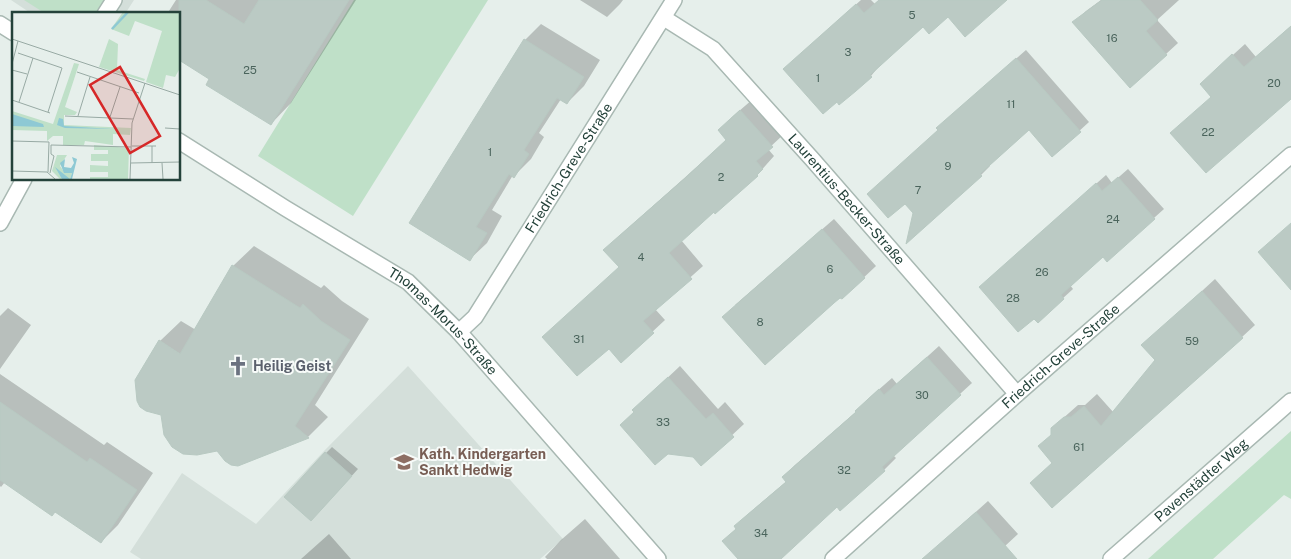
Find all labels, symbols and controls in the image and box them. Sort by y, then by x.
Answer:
house number: 5 [908,9,916,21]
inset map [12,12,180,180]
house number: 16 [1106,32,1118,44]
house number: 3 [845,46,852,58]
house number: 25 [243,64,257,76]
house number: 1 [816,72,820,84]
house number: 20 [1267,77,1281,89]
house number: 11 [1007,98,1015,110]
street label: Friedrich-Greve-Straße [522,100,615,236]
house number: 22 [1201,126,1215,138]
street label: Laurentius-Becker-Straße [785,130,908,268]
house number: 1 [488,146,492,158]
house number: 9 [945,160,952,172]
house number: 2 [718,171,725,183]
house number: 7 [915,184,922,196]
house number: 24 [1106,213,1120,225]
house number: 4 [638,251,645,263]
house number: 6 [827,263,834,275]
street label: Thomas-Morus-Straße [385,264,501,378]
house number: 26 [1035,266,1049,278]
house number: 28 [1006,292,1020,304]
street label: Friedrich-Greve-Straße [999,300,1123,412]
house number: 8 [756,316,764,328]
house number: 31 [573,333,585,345]
house number: 59 [1185,335,1199,347]
church icon: Heilig Geist [227,355,249,377]
place label: Heilig Geist [253,358,331,374]
house number: 30 [915,389,929,401]
house number: 33 [656,416,670,428]
street label: Pavenstädter Weg [1151,434,1251,525]
house number: 61 [1073,441,1085,453]
place label: Kath. Kindergarten Sankt Hedwig [419,446,546,478]
school or university icon: Kath. Kindergarten Sankt Hedwig [393,451,415,473]
house number: 32 [837,464,851,476]
house number: 34 [754,527,768,539]

